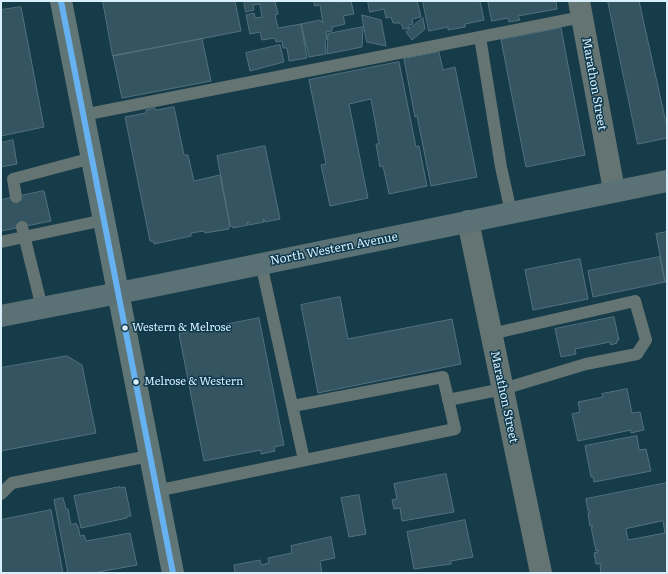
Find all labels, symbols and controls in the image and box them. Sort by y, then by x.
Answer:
street label: Marathon Street [579,36,609,132]
street label: North Western Avenue [269,230,399,268]
place label: Western & Melrose [132,321,231,335]
marker: Western & Melrose [120,323,130,333]
street label: Marathon Street [487,349,521,445]
place label: Melrose & Western [144,375,243,389]
marker: Melrose & Western [131,377,141,387]

